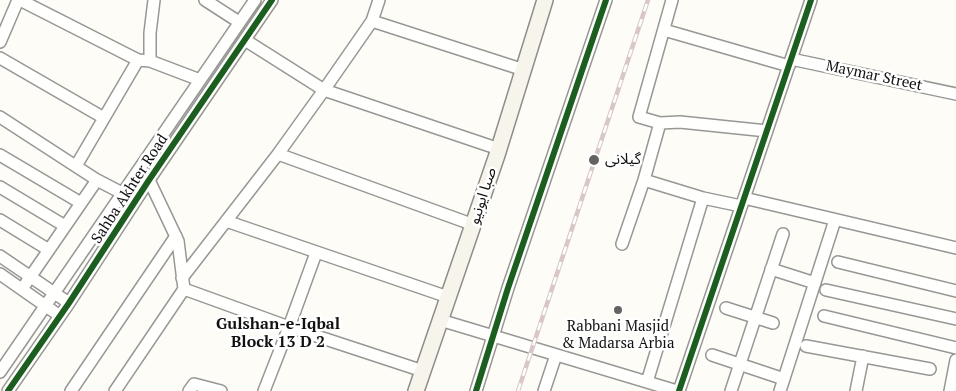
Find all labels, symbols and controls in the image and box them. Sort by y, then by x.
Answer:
street label: Maymar Street [824,57,924,95]
street label: Sahba Akhter Road [88,131,172,247]
place label: گیلانی [605,151,641,169]
marker: گیلانی [587,153,601,167]
street label: صبا ایونیو [465,165,501,227]
marker: Rabbani Masjid & Madarsa Arbia [612,304,624,316]
district label: Gulshan-e-Iqbal Block 13 D 2 [216,314,340,352]
place label: Rabbani Masjid & Madarsa Arbia [562,318,674,353]

